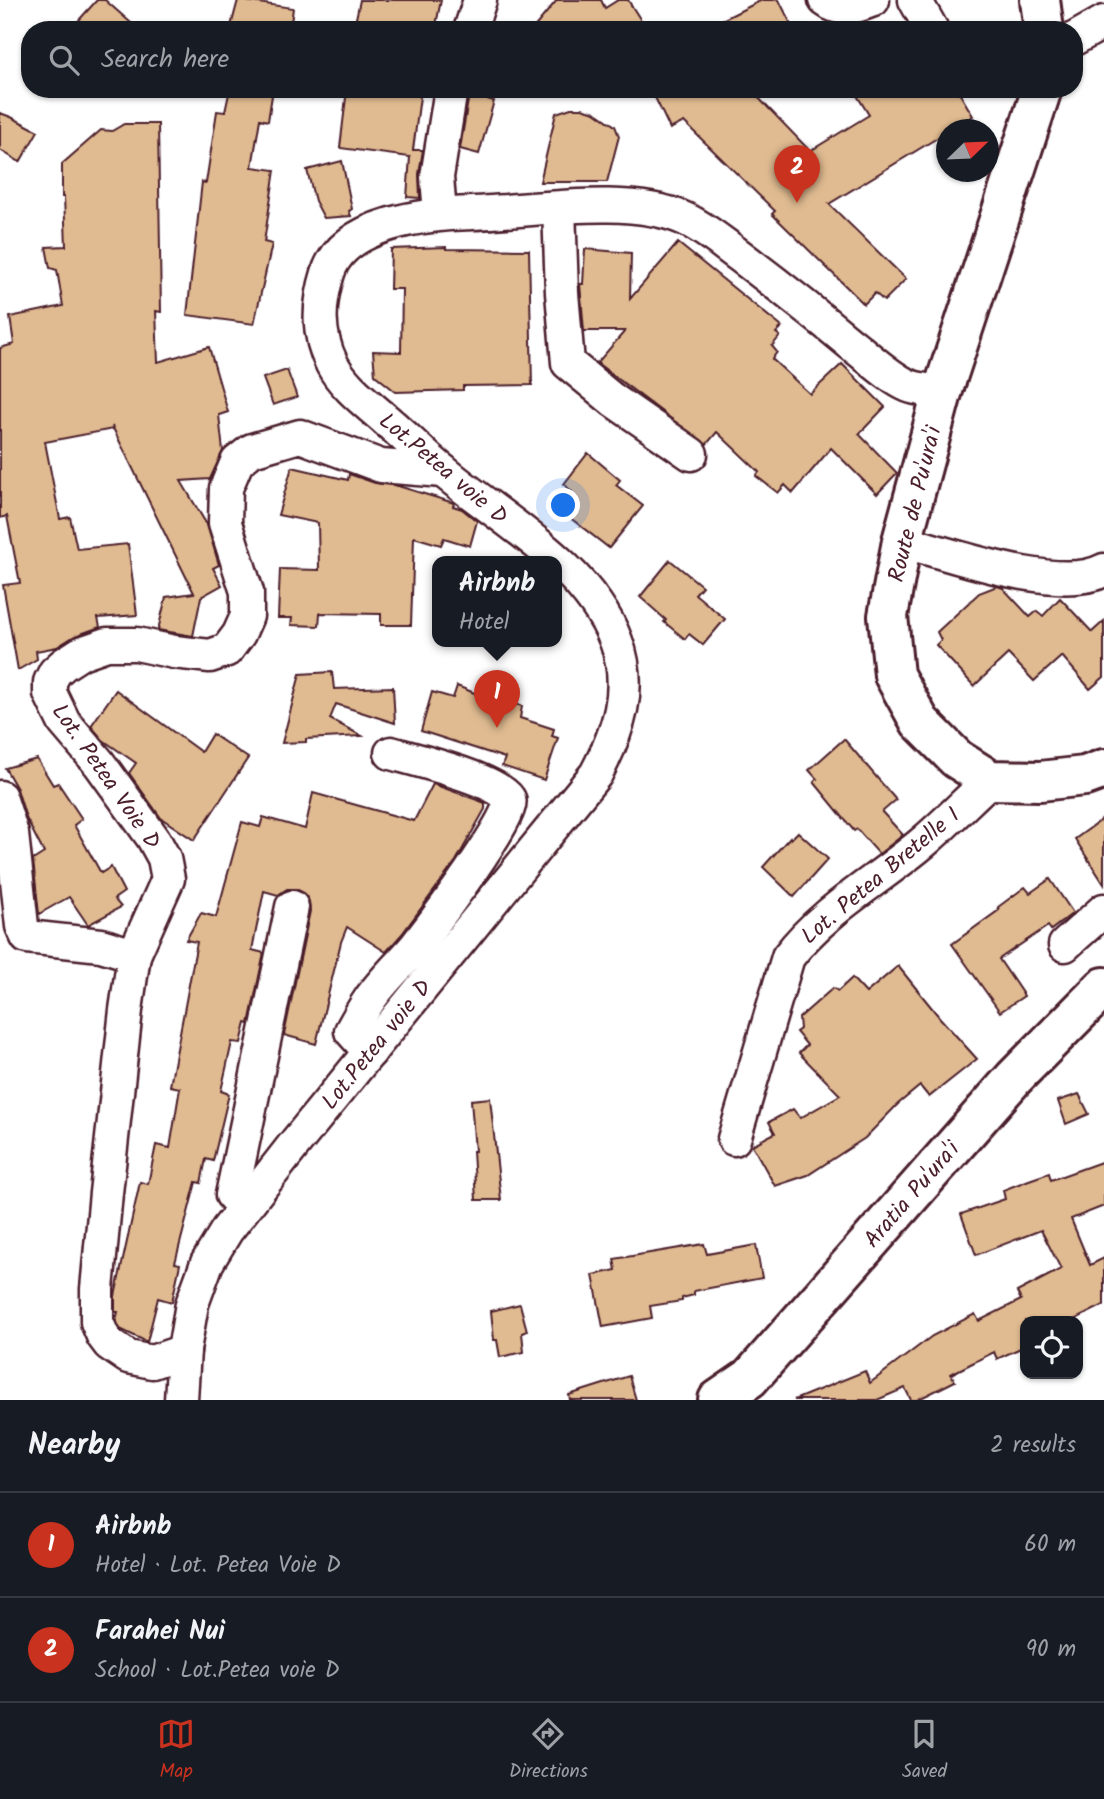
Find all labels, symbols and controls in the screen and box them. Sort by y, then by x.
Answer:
search box [21,21,1083,98]
text: Search here [101,39,229,81]
icon: search [45,41,83,79]
north arrow [936,119,999,182]
pin: 2 [774,145,820,203]
street label: Lot.Petea voie D [370,405,515,535]
street label: Route de Pu'ura'i [879,421,953,586]
your location [546,488,580,522]
popup [432,556,562,647]
text: Airbnb [459,563,535,605]
text: Hotel [459,605,509,641]
pin: 1 [474,670,520,728]
street label: Lot. Petea Voie D [42,697,169,858]
street label: Lot. Petea Bretelle I [794,799,969,954]
street label: Lot.Petea voie D [313,972,442,1119]
street label: Aratia Pu'ura'i [856,1133,970,1257]
map controls [1020,1316,1083,1379]
button: locate [1020,1316,1083,1379]
text: Nearby [28,1422,120,1470]
text: 2 results [990,1428,1076,1464]
text: Airbnb [95,1506,171,1548]
text: 1 [48,1527,54,1563]
text: 60 m [1024,1527,1076,1563]
text: Hotel · Lot. Petea Voie D [95,1548,341,1584]
text: Farahei Nui [95,1611,225,1653]
text: 2 [44,1632,58,1668]
text: 90 m [1026,1632,1076,1668]
text: School · Lot.Petea voie D [95,1653,340,1689]
tab: Map [157,1715,195,1787]
tab: Directions [509,1715,588,1787]
tab: Saved [902,1715,947,1787]

